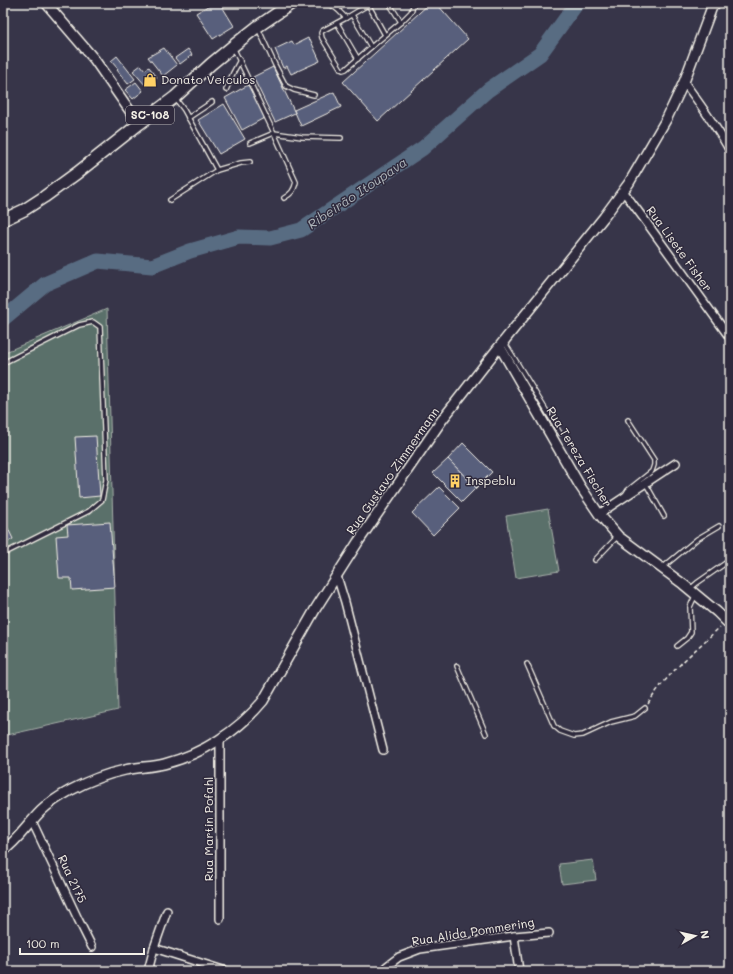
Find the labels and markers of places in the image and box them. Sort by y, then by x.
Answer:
place label: Donato Veículos [161,71,255,87]
shop icon: Donato Veículos [142,72,158,88]
place label: Inspeblu [466,472,516,488]
building icon: Inspeblu [447,473,463,489]

